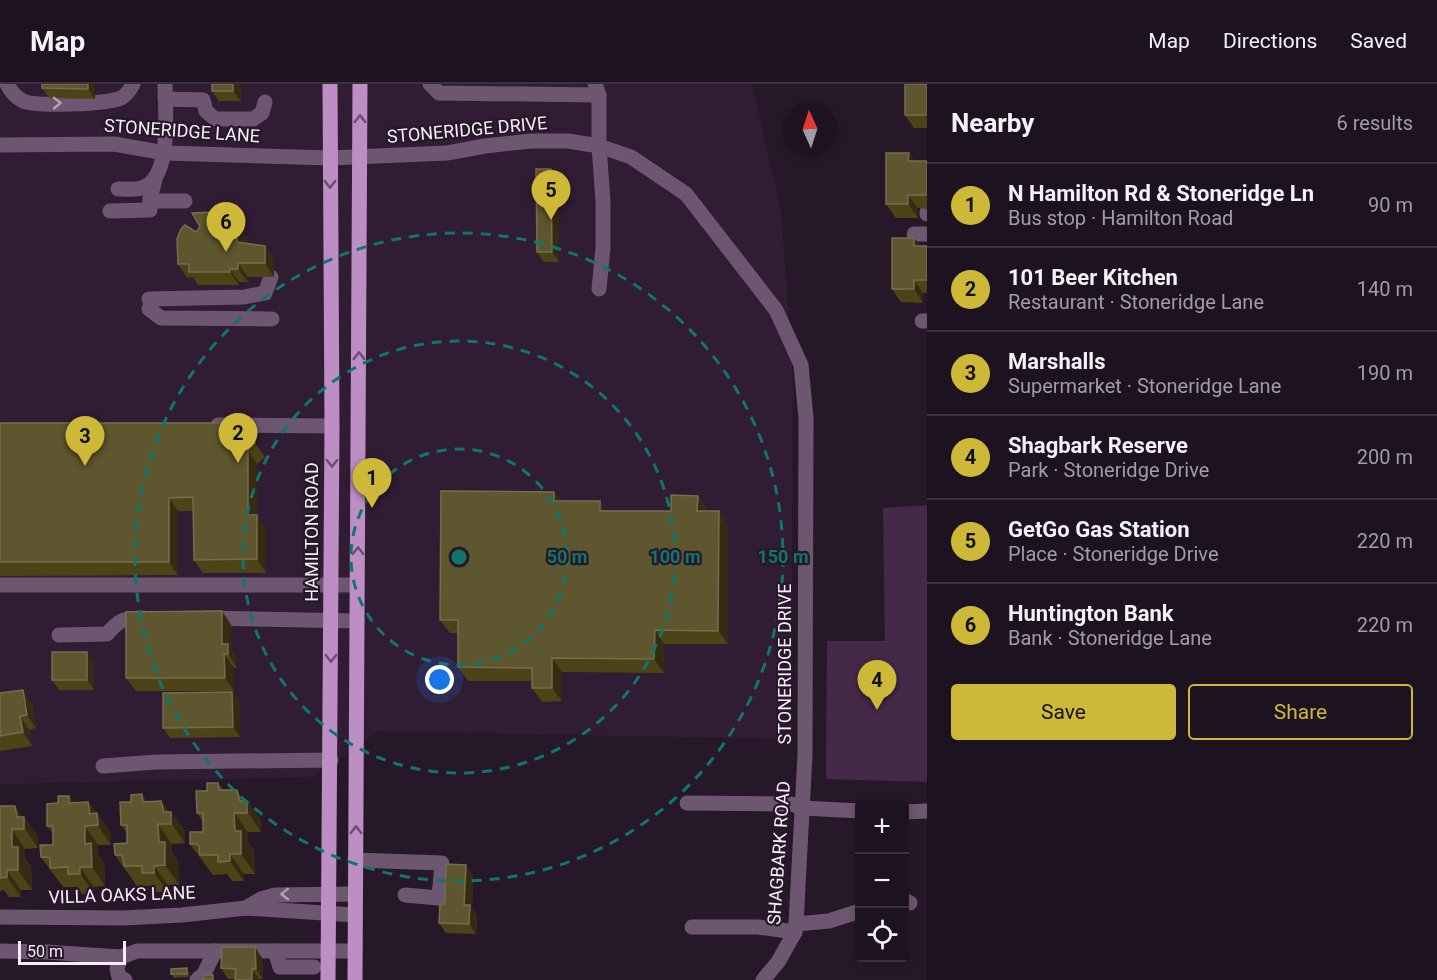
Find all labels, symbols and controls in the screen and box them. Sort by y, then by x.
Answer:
text: Map [30,25,85,58]
text: Map [1148,29,1190,53]
text: Directions [1223,29,1317,53]
text: Saved [1350,29,1407,53]
one-way arrow [53,97,62,109]
north arrow [783,102,837,156]
text: Nearby [951,108,1034,138]
text: 6 results [1337,111,1413,135]
street label: STONERIDGE DRIVE [386,112,548,147]
one-way arrow [354,114,367,123]
street label: STONERIDGE LANE [103,115,261,146]
pin: 5 [532,170,570,220]
one-way arrow [324,180,336,189]
text: N Hamilton Rd & Stoneridge Ln [1008,181,1314,206]
text: 1 [965,193,976,217]
text: 90 m [1368,193,1413,217]
pin: 6 [206,202,246,252]
text: Bus stop · Hamilton Road [1008,206,1233,230]
text: 101 Beer Kitchen [1008,265,1178,290]
text: 2 [965,277,976,301]
text: 140 m [1357,277,1413,301]
text: Restaurant · Stoneridge Lane [1008,290,1264,314]
text: Marshalls [1008,349,1105,374]
one-way arrow [353,351,365,360]
text: 3 [965,361,976,385]
text: 190 m [1357,361,1413,385]
text: Supermarket · Stoneridge Lane [1008,374,1281,398]
pin: 2 [218,414,258,463]
pin: 3 [66,416,104,466]
text: Shagbark Reserve [1008,433,1188,458]
text: 4 [965,445,976,469]
text: 200 m [1357,445,1413,469]
pin: 1 [352,458,392,508]
text: Park · Stoneridge Drive [1008,458,1209,482]
one-way arrow [326,459,338,468]
street label: HAMILTON ROAD [301,462,322,602]
text: GetGo Gas Station [1008,517,1190,542]
text: 5 [965,529,976,553]
text: 220 m [1357,529,1413,553]
text: Place · Stoneridge Drive [1008,542,1219,566]
one-way arrow [352,546,364,555]
text: 50 m [547,546,587,567]
text: 100 m [649,546,701,567]
text: 150 m [757,546,809,567]
centre of rings [449,547,469,567]
street label: STONERIDGE DRIVE [774,584,795,744]
text: Huntington Bank [1008,601,1174,626]
text: 6 [965,613,976,637]
text: 220 m [1357,613,1413,637]
text: Bank · Stoneridge Lane [1008,626,1212,650]
one-way arrow [325,654,337,663]
pin: 4 [858,660,896,710]
your location [425,665,454,694]
button: Save [951,684,1176,740]
button: Share [1188,684,1413,740]
street label: SHAGBARK ROAD [763,780,794,926]
map controls [855,800,909,962]
button: + [855,800,909,854]
one-way arrow [350,825,362,834]
button: − [855,854,909,908]
street label: VILLA OAKS LANE [48,881,196,908]
one-way arrow [281,888,290,901]
button: locate [855,908,909,962]
scale bar [18,938,126,966]
text: 50 m [27,942,63,961]

